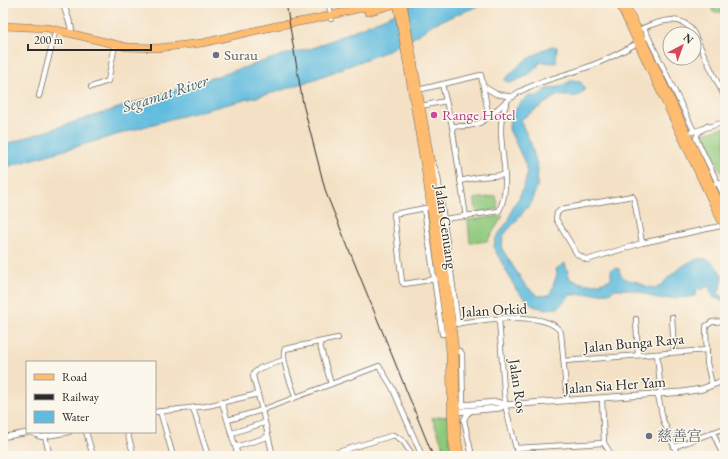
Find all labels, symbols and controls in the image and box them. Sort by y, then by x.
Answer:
scale bar [28,26,151,52]
north arrow [662,26,702,66]
text: N [681,30,697,47]
text: 200 m [34,32,64,48]
place label: Surau [224,45,258,64]
marker: Surau [211,50,221,60]
water label: Segamat River [119,69,212,118]
place label: Range Hotel [442,105,516,124]
marker: Range Hotel [429,110,439,120]
street label: Jalan Genuang [431,182,462,271]
street label: Jalan Orkid [458,298,528,321]
street label: Jalan Bunga Raya [581,329,685,357]
street label: Jalan Ros [505,356,532,414]
legend [26,361,156,433]
text: Road [62,369,88,385]
street label: Jalan Sia Her Yam [561,371,667,398]
text: Railway [62,389,100,405]
text: Water [62,409,89,425]
place label: 慈善宫 [657,426,702,445]
marker: 慈善宫 [644,431,654,441]

